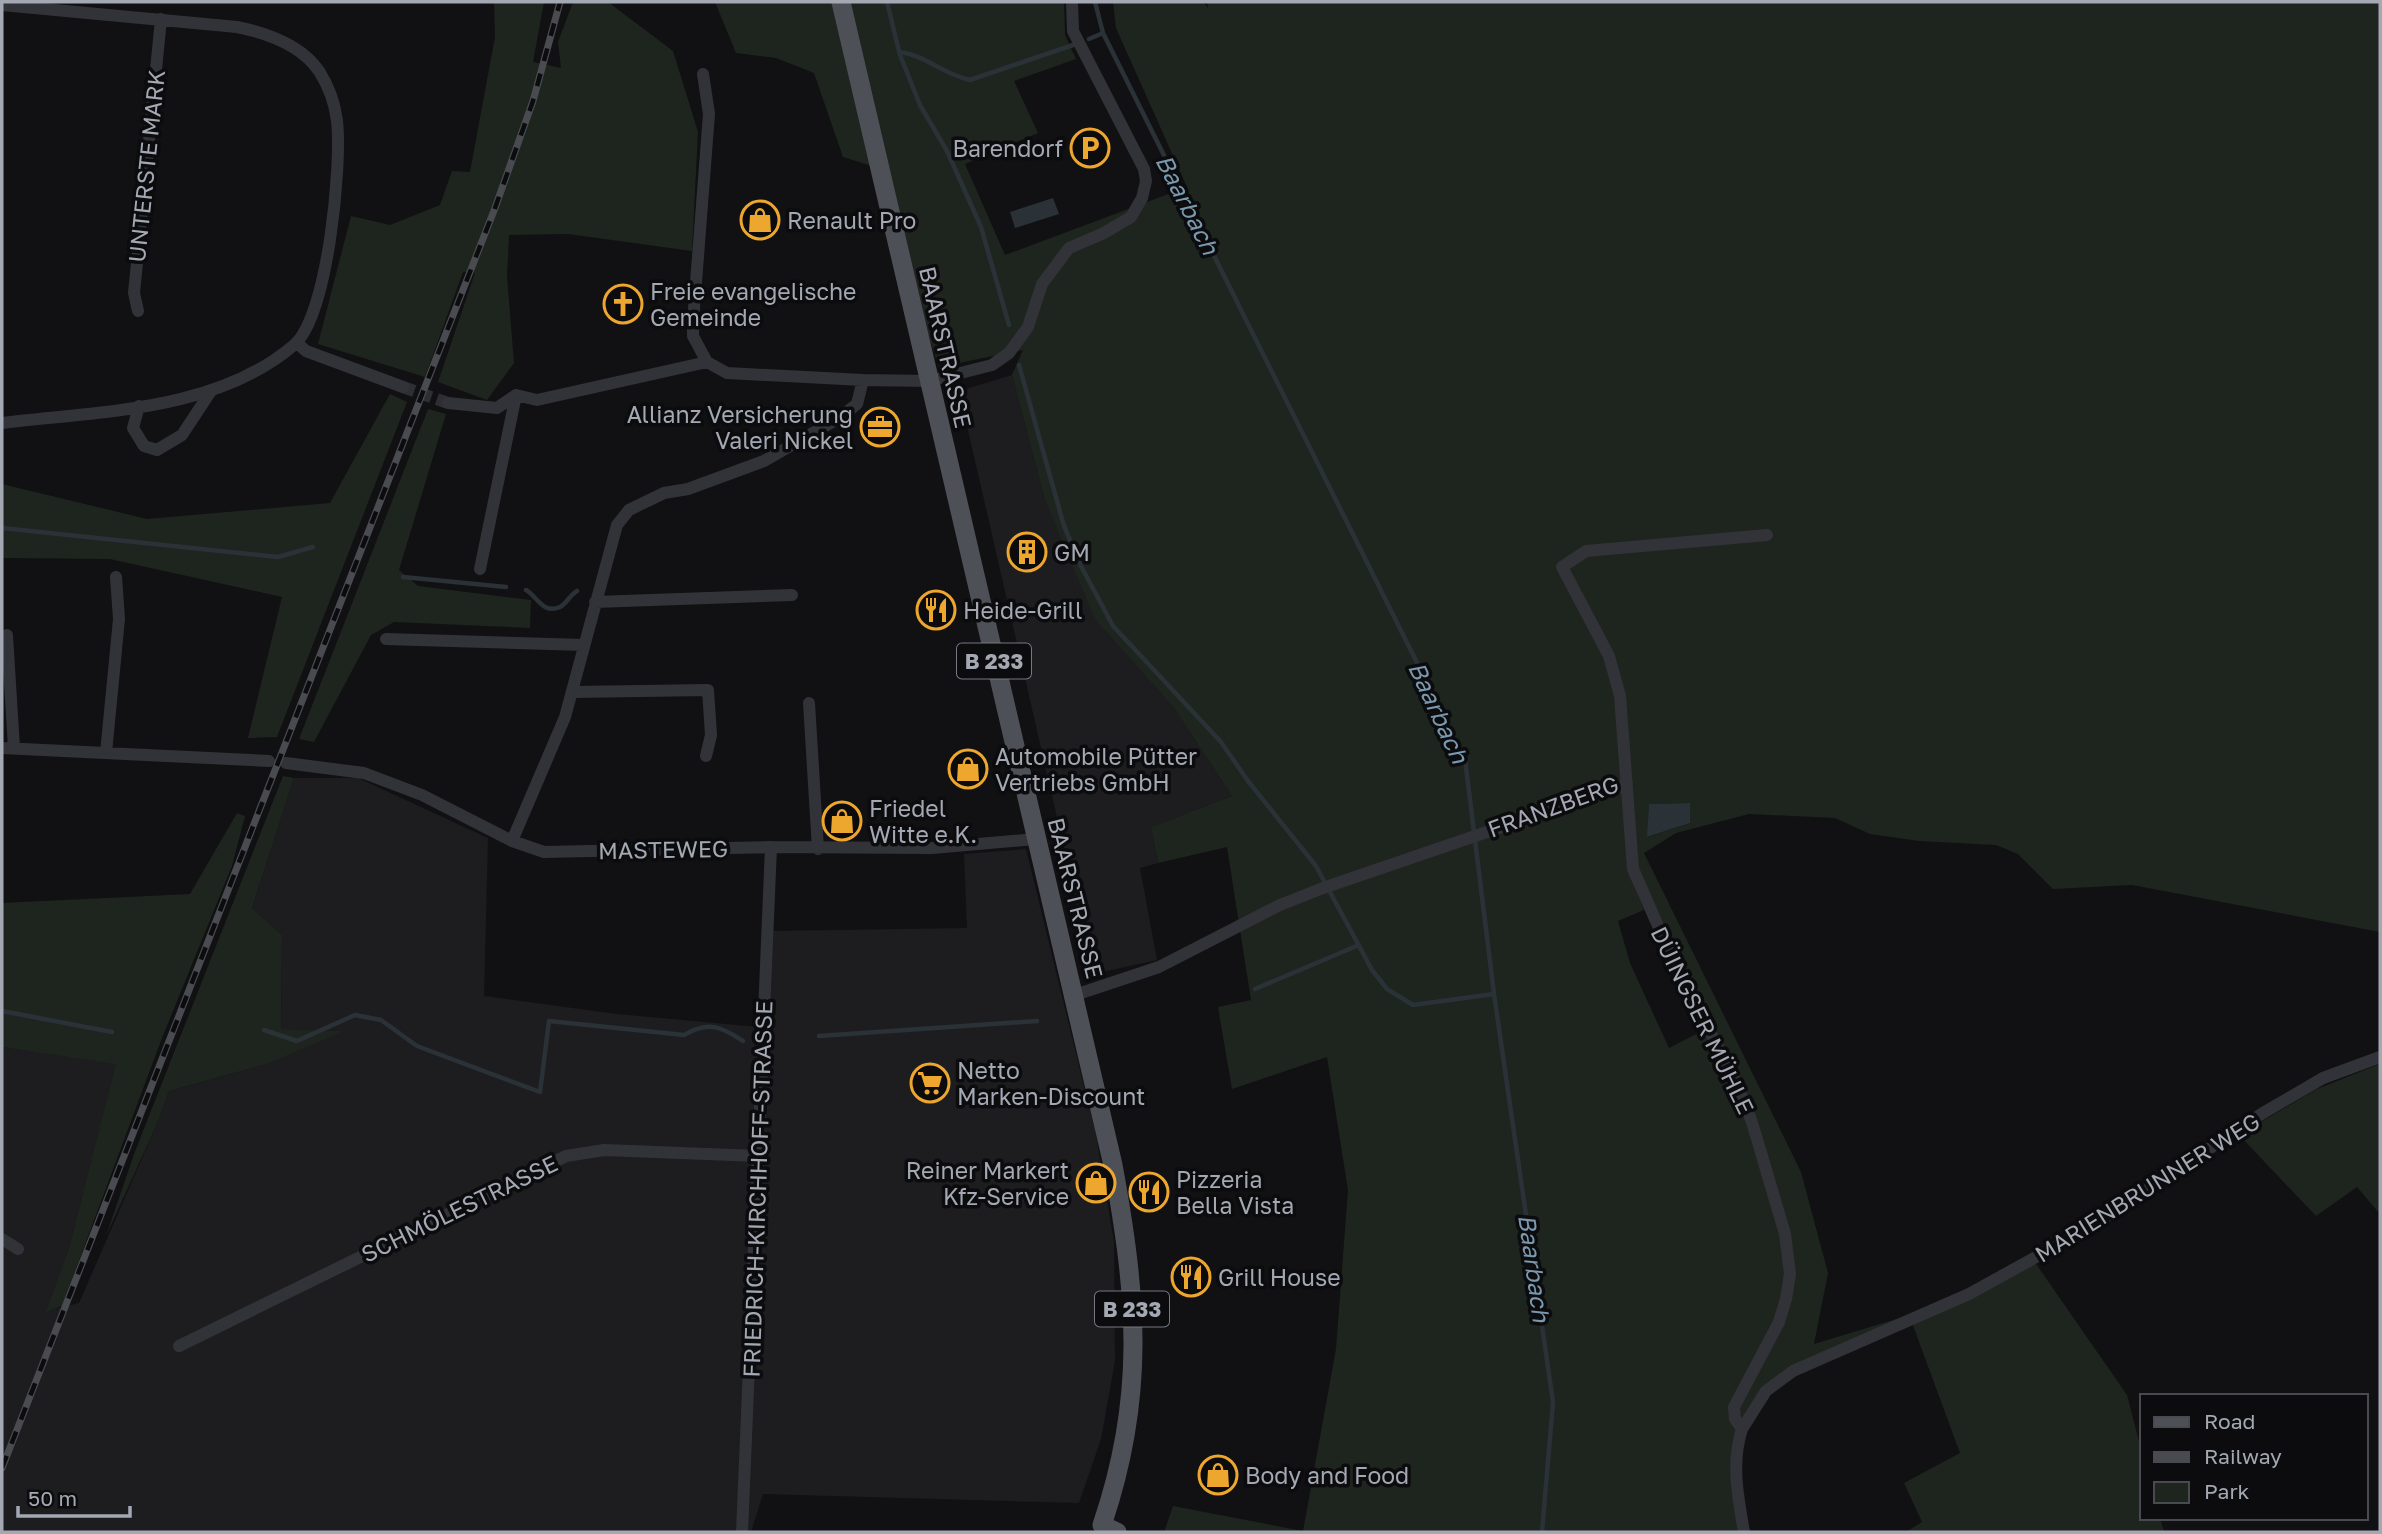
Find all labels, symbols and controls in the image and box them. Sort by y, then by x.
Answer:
street label: UNTERSTE MARK [122,68,170,264]
parking icon: Barendorf [1069,127,1111,169]
place label: Barendorf [953,134,1063,162]
water label: Baarbach [1150,149,1226,260]
shop icon: Renault Pro [739,199,781,241]
place label: Renault Pro [787,206,916,234]
street label: BAARSTRASSE [914,264,978,430]
place label: Freie evangelische Gemeinde [650,277,856,331]
church icon: Freie evangelische Gemeinde [602,283,644,325]
place label: Allianz Versicherung Valeri Nickel [627,400,853,454]
office icon: Allianz Versicherung Valeri Nickel [859,406,901,448]
building icon: GM [1006,531,1048,573]
place label: GM [1054,538,1090,566]
restaurant icon: Heide-Grill [915,589,957,631]
place label: Heide-Grill [963,596,1082,624]
road number: B 233 [957,644,1031,678]
water label: Baarbach [1403,657,1476,769]
place label: Automobile Pütter Vertriebs GmbH [995,742,1197,796]
shop icon: Automobile Pütter Vertriebs GmbH [947,748,989,790]
street label: FRANZBERG [1484,769,1622,843]
place label: Friedel Witte e.K. [869,794,977,848]
shop icon: Friedel Witte e.K. [821,800,863,842]
street label: BAARSTRASSE [1042,815,1110,981]
street label: MASTEWEG [598,834,728,864]
street label: DÜINGSER MÜHLE [1645,922,1761,1118]
street label: FRIEDRICH-KIRCHHOFF-STRASSE [736,1000,778,1378]
place label: Netto Marken-Discount [957,1056,1145,1110]
supermarket icon: Netto Marken-Discount [909,1062,951,1104]
street label: MARIENBRUNNER WEG [2029,1106,2265,1268]
street label: SCHMÖLESTRASSE [356,1148,562,1268]
place label: Reiner Markert Kfz-Service [906,1156,1069,1210]
shop icon: Reiner Markert Kfz-Service [1075,1162,1117,1204]
place label: Pizzeria Bella Vista [1176,1165,1294,1219]
restaurant icon: Pizzeria Bella Vista [1128,1171,1170,1213]
water label: Baarbach [1513,1212,1557,1325]
restaurant icon: Grill House [1170,1256,1212,1298]
place label: Grill House [1218,1263,1341,1291]
road number: B 233 [1095,1292,1169,1326]
legend [2140,1394,2368,1520]
text: Road [2204,1408,2255,1434]
text: Railway [2204,1443,2282,1469]
shop icon: Body and Food [1197,1454,1239,1496]
place label: Body and Food [1245,1461,1409,1489]
scale bar [18,1474,130,1518]
text: Park [2204,1478,2250,1504]
text: 50 m [28,1485,77,1511]

